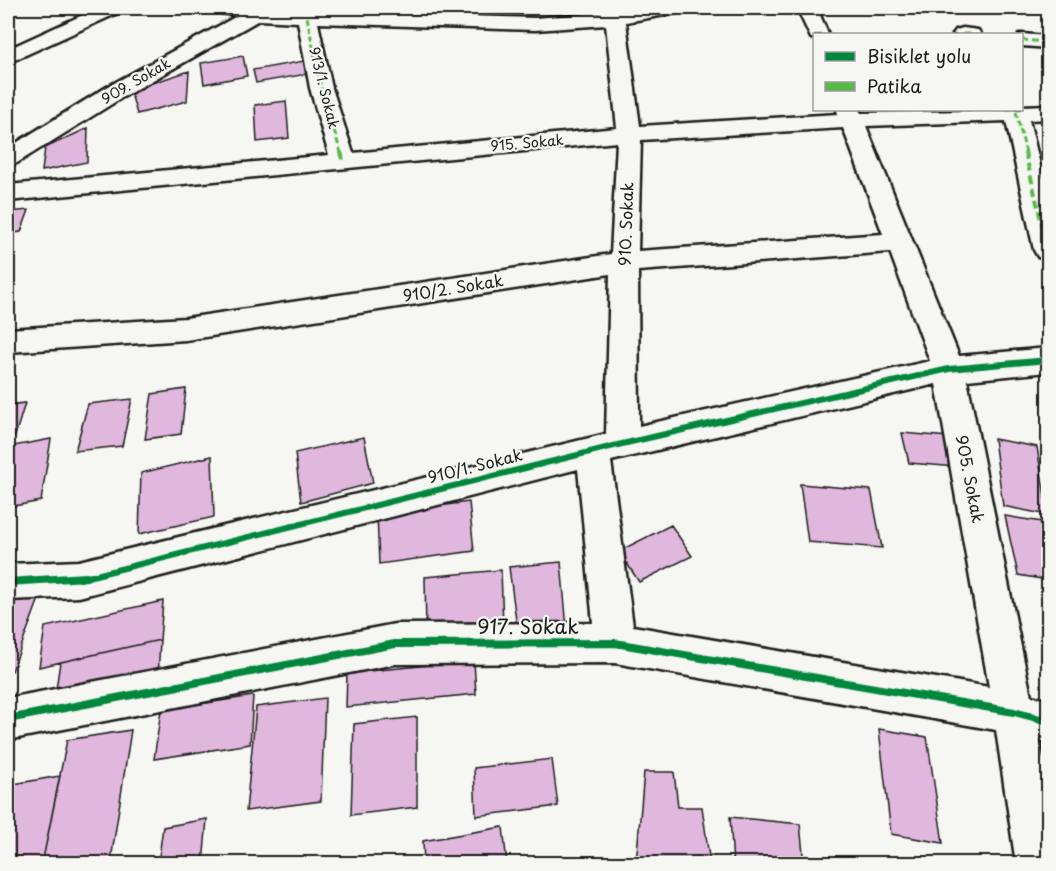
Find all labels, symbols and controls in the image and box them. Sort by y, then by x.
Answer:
legend [813,33,1023,111]
text: Bisiklet yolu [867,42,971,69]
street label: 913/1. Sokak [304,45,345,131]
street label: 909. Sokak [97,52,174,109]
text: Patika [867,72,922,99]
street label: 915. Sokak [490,129,564,156]
street label: 910. Sokak [612,182,638,266]
street label: 910/2. Sokak [401,267,505,307]
street label: 905. Sokak [951,433,991,525]
street label: 910/1. Sokak [425,442,525,488]
street label: 917. Sokak [477,611,579,641]

